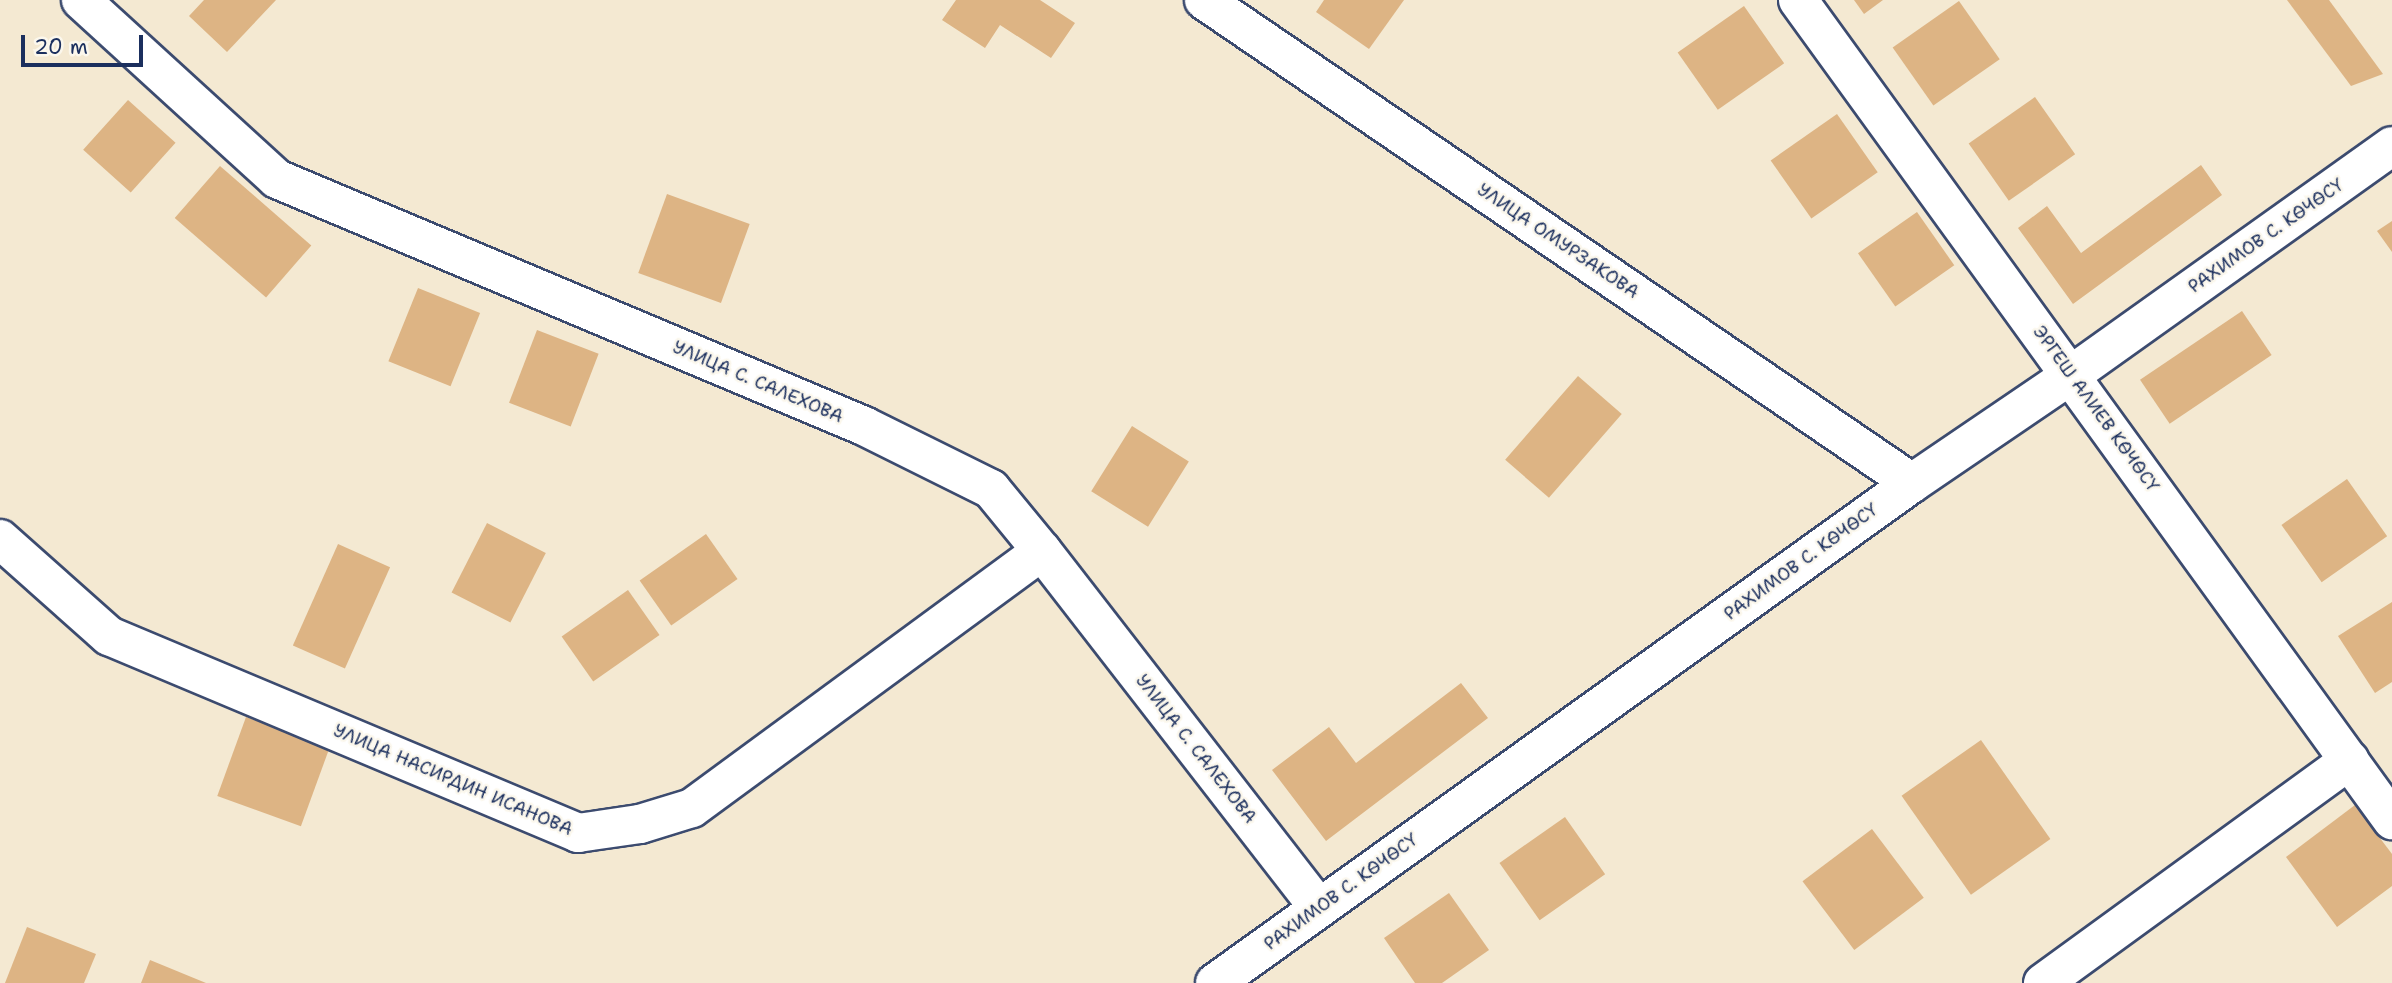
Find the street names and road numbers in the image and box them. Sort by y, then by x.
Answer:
street label: РАХИМОВ С. КӨЧӨСҮ [2184,174,2348,298]
street label: УЛИЦА ОМУРЗАКОВА [1473,179,1643,303]
street label: ЭРГЕШ АЛИЕВ КӨЧӨСҮ [2028,322,2164,496]
street label: УЛИЦА С. САЛЕХОВА [670,336,846,428]
street label: РАХИМОВ С. КӨЧӨСҮ [1720,499,1882,625]
street label: УЛИЦА С. САЛЕХОВА [1131,670,1261,828]
street label: УЛИЦА НАСИРДИН ИСАНОВА [330,720,576,840]
street label: РАХИМОВ С. КӨЧӨСҮ [1260,829,1422,955]

